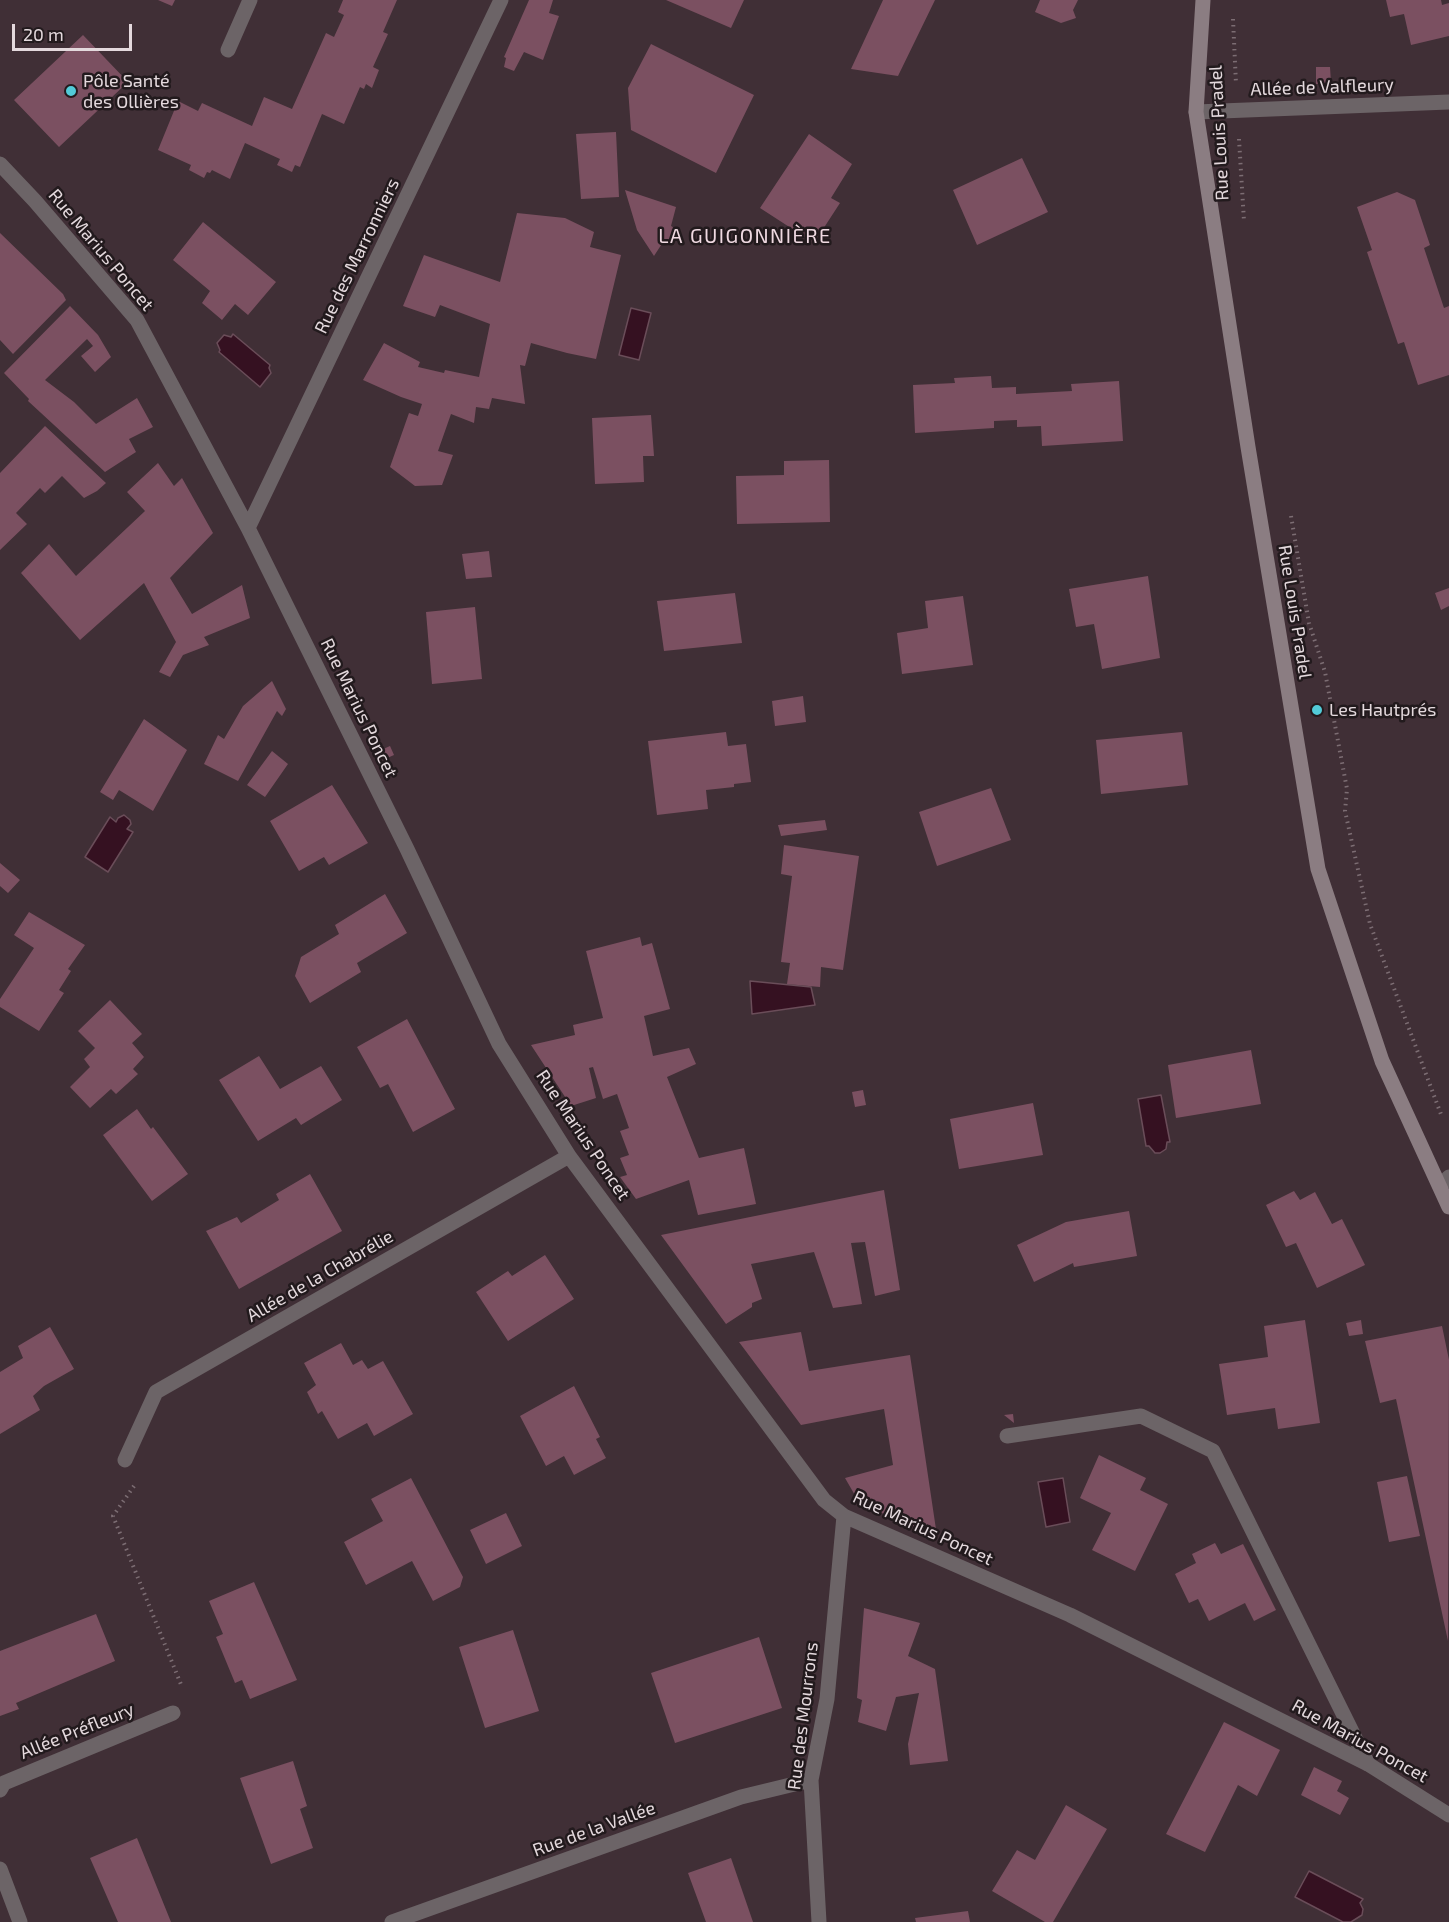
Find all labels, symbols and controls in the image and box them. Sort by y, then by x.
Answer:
scale bar [15,12,135,50]
text: 20 m [23,23,64,45]
street label: Rue Louis Pradel [1205,65,1233,201]
place label: Pôle Santé des Ollières [83,70,179,112]
street label: Allée de Valfleury [1250,74,1394,100]
marker: Pôle Santé des Ollières [64,84,78,98]
street label: Rue des Marronniers [310,175,404,337]
street label: Rue Marius Poncet [44,185,158,315]
district label: LA GUIGONNIÈRE [658,224,832,248]
street label: Rue Louis Pradel [1274,543,1316,681]
street label: Rue Marius Poncet [316,635,402,781]
place label: Les Hautprés [1329,699,1436,721]
marker: Les Hautprés [1310,703,1324,717]
street label: Rue Marius Poncet [531,1066,635,1204]
street label: Allée de la Chabrélie [243,1225,397,1327]
street label: Rue Marius Poncet [849,1486,997,1570]
street label: Rue des Mourrons [783,1641,823,1791]
street label: Rue Marius Poncet [1288,1695,1432,1787]
street label: Allée Préfleury [17,1698,137,1764]
street label: Rue de la Vallée [530,1797,658,1861]

